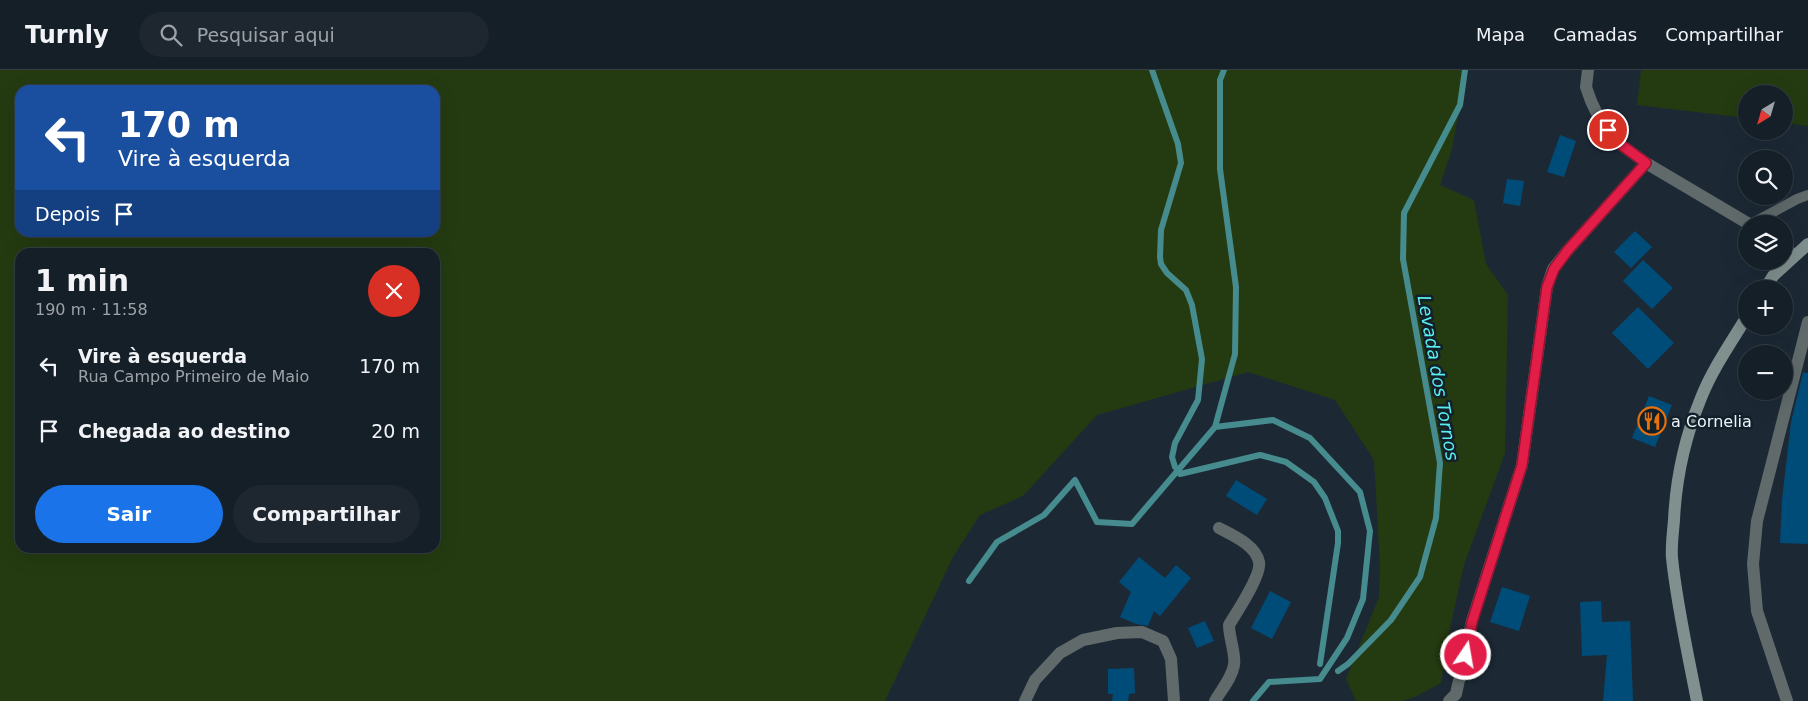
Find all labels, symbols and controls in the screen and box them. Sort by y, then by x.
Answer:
search box [139,12,489,57]
text: Turnly [25,21,109,49]
icon: search [157,21,185,49]
text: Pesquisar aqui [197,24,335,46]
text: Mapa [1476,24,1525,45]
text: Camadas [1553,24,1637,45]
text: Compartilhar [1665,24,1783,45]
north arrow [1738,85,1792,140]
map controls [1738,85,1793,400]
icon: left [35,105,100,170]
text: 170 m [118,105,240,145]
pin [1587,109,1629,151]
icon: arrive [1594,116,1622,144]
text: Vire à esquerda [118,146,291,171]
button: search [1738,150,1793,205]
icon: arrive [110,200,138,228]
text: Depois [35,203,100,225]
button: layers [1738,215,1793,270]
text: 1 min [35,263,129,298]
button: close [368,265,420,317]
button: + [1738,280,1793,335]
water label: Levada dos Tornos [1414,294,1463,462]
text: 190 m · 11:58 [35,300,148,319]
text: Vire à esquerda [78,345,247,367]
button: − [1738,345,1793,400]
icon: left [35,352,63,380]
text: 170 m [359,355,420,377]
text: Rua Campo Primeiro de Maio [78,367,309,386]
restaurant icon: a Cornelia [1637,406,1667,436]
place label: a Cornelia [1671,412,1752,431]
icon: arrive [35,417,63,445]
text: Chegada ao destino [78,420,290,442]
text: 20 m [371,420,420,442]
button: Sair [35,485,223,543]
button: Compartilhar [233,485,420,543]
position arrow [1439,628,1491,680]

